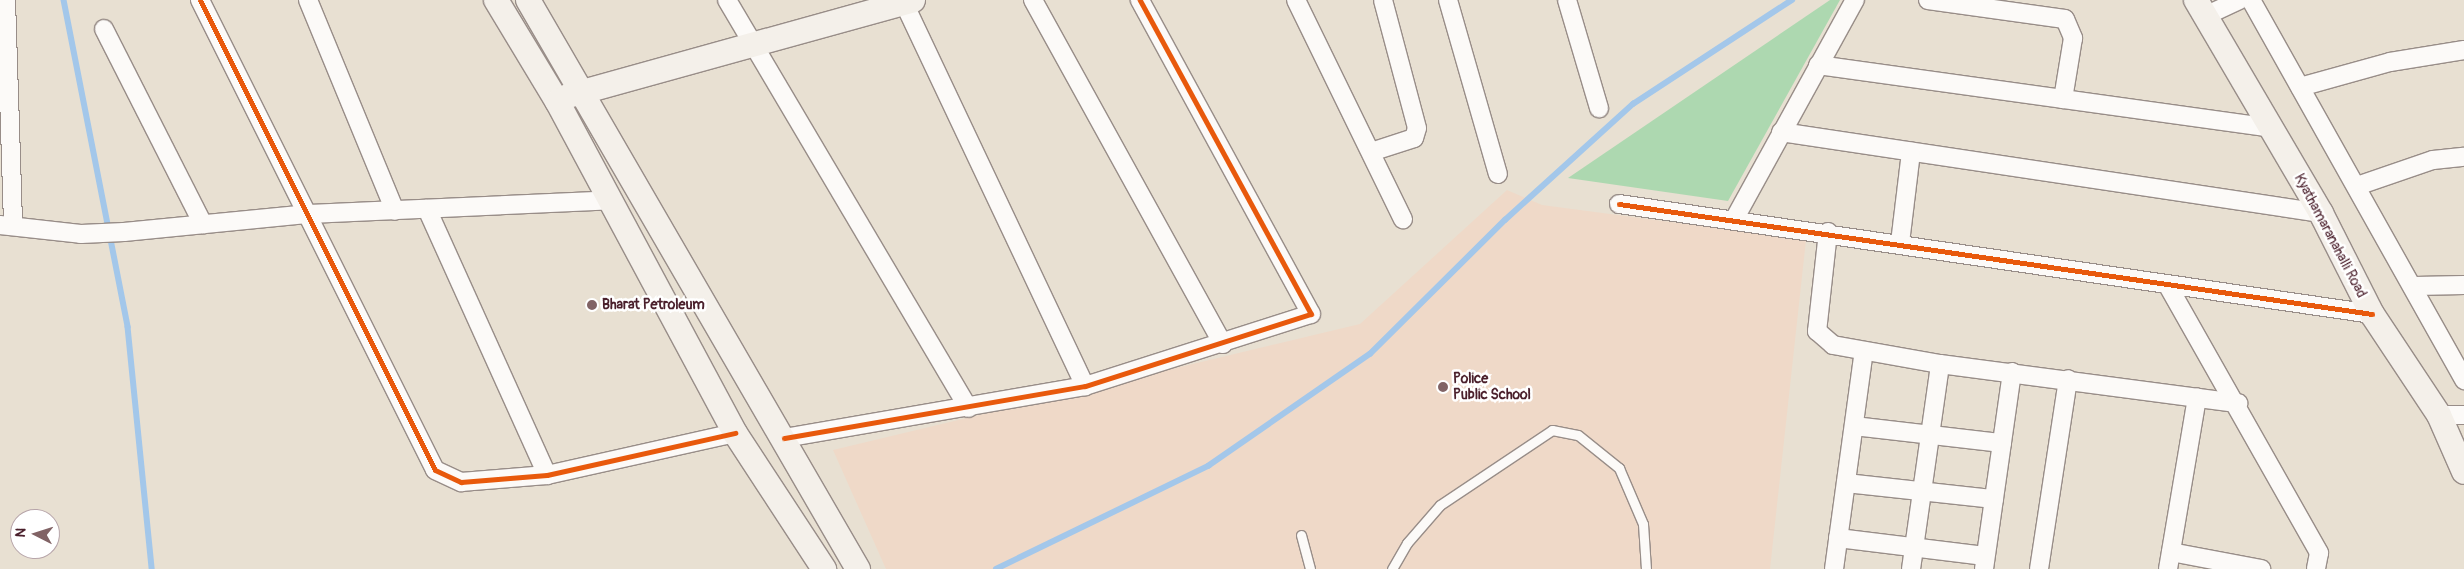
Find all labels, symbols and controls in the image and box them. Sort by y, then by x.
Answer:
street label: Kyathamaranahalli Road [2290,171,2370,301]
place label: Bharat Petroleum [602,297,705,313]
marker: Bharat Petroleum [586,299,598,311]
place label: Police Public School [1453,371,1531,404]
marker: Police Public School [1437,381,1449,393]
north arrow [10,509,60,559]
text: N [12,527,29,538]

